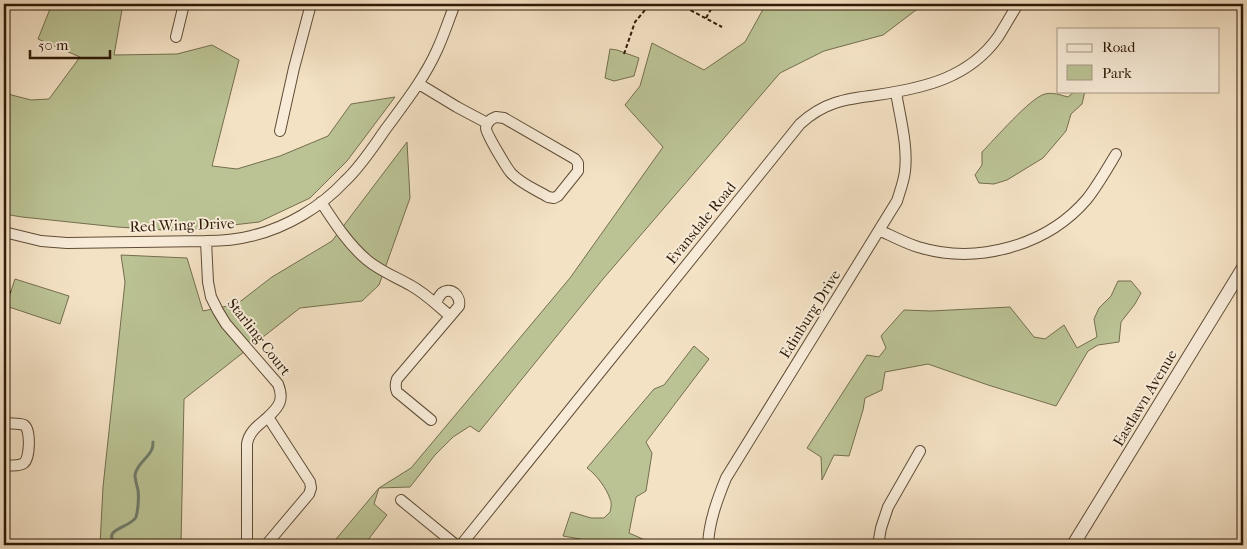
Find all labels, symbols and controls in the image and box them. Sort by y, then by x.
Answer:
scale bar [30,28,110,60]
legend [1057,28,1220,92]
text: 50 m [38,36,69,54]
text: Road [1102,38,1136,56]
text: Park [1102,64,1132,82]
street label: Evansdale Road [662,178,740,268]
street label: Red Wing Drive [129,214,235,236]
street label: Edinburg Drive [776,266,845,362]
street label: Starling Court [223,295,295,380]
street label: Eastlawn Avenue [1109,346,1181,449]

